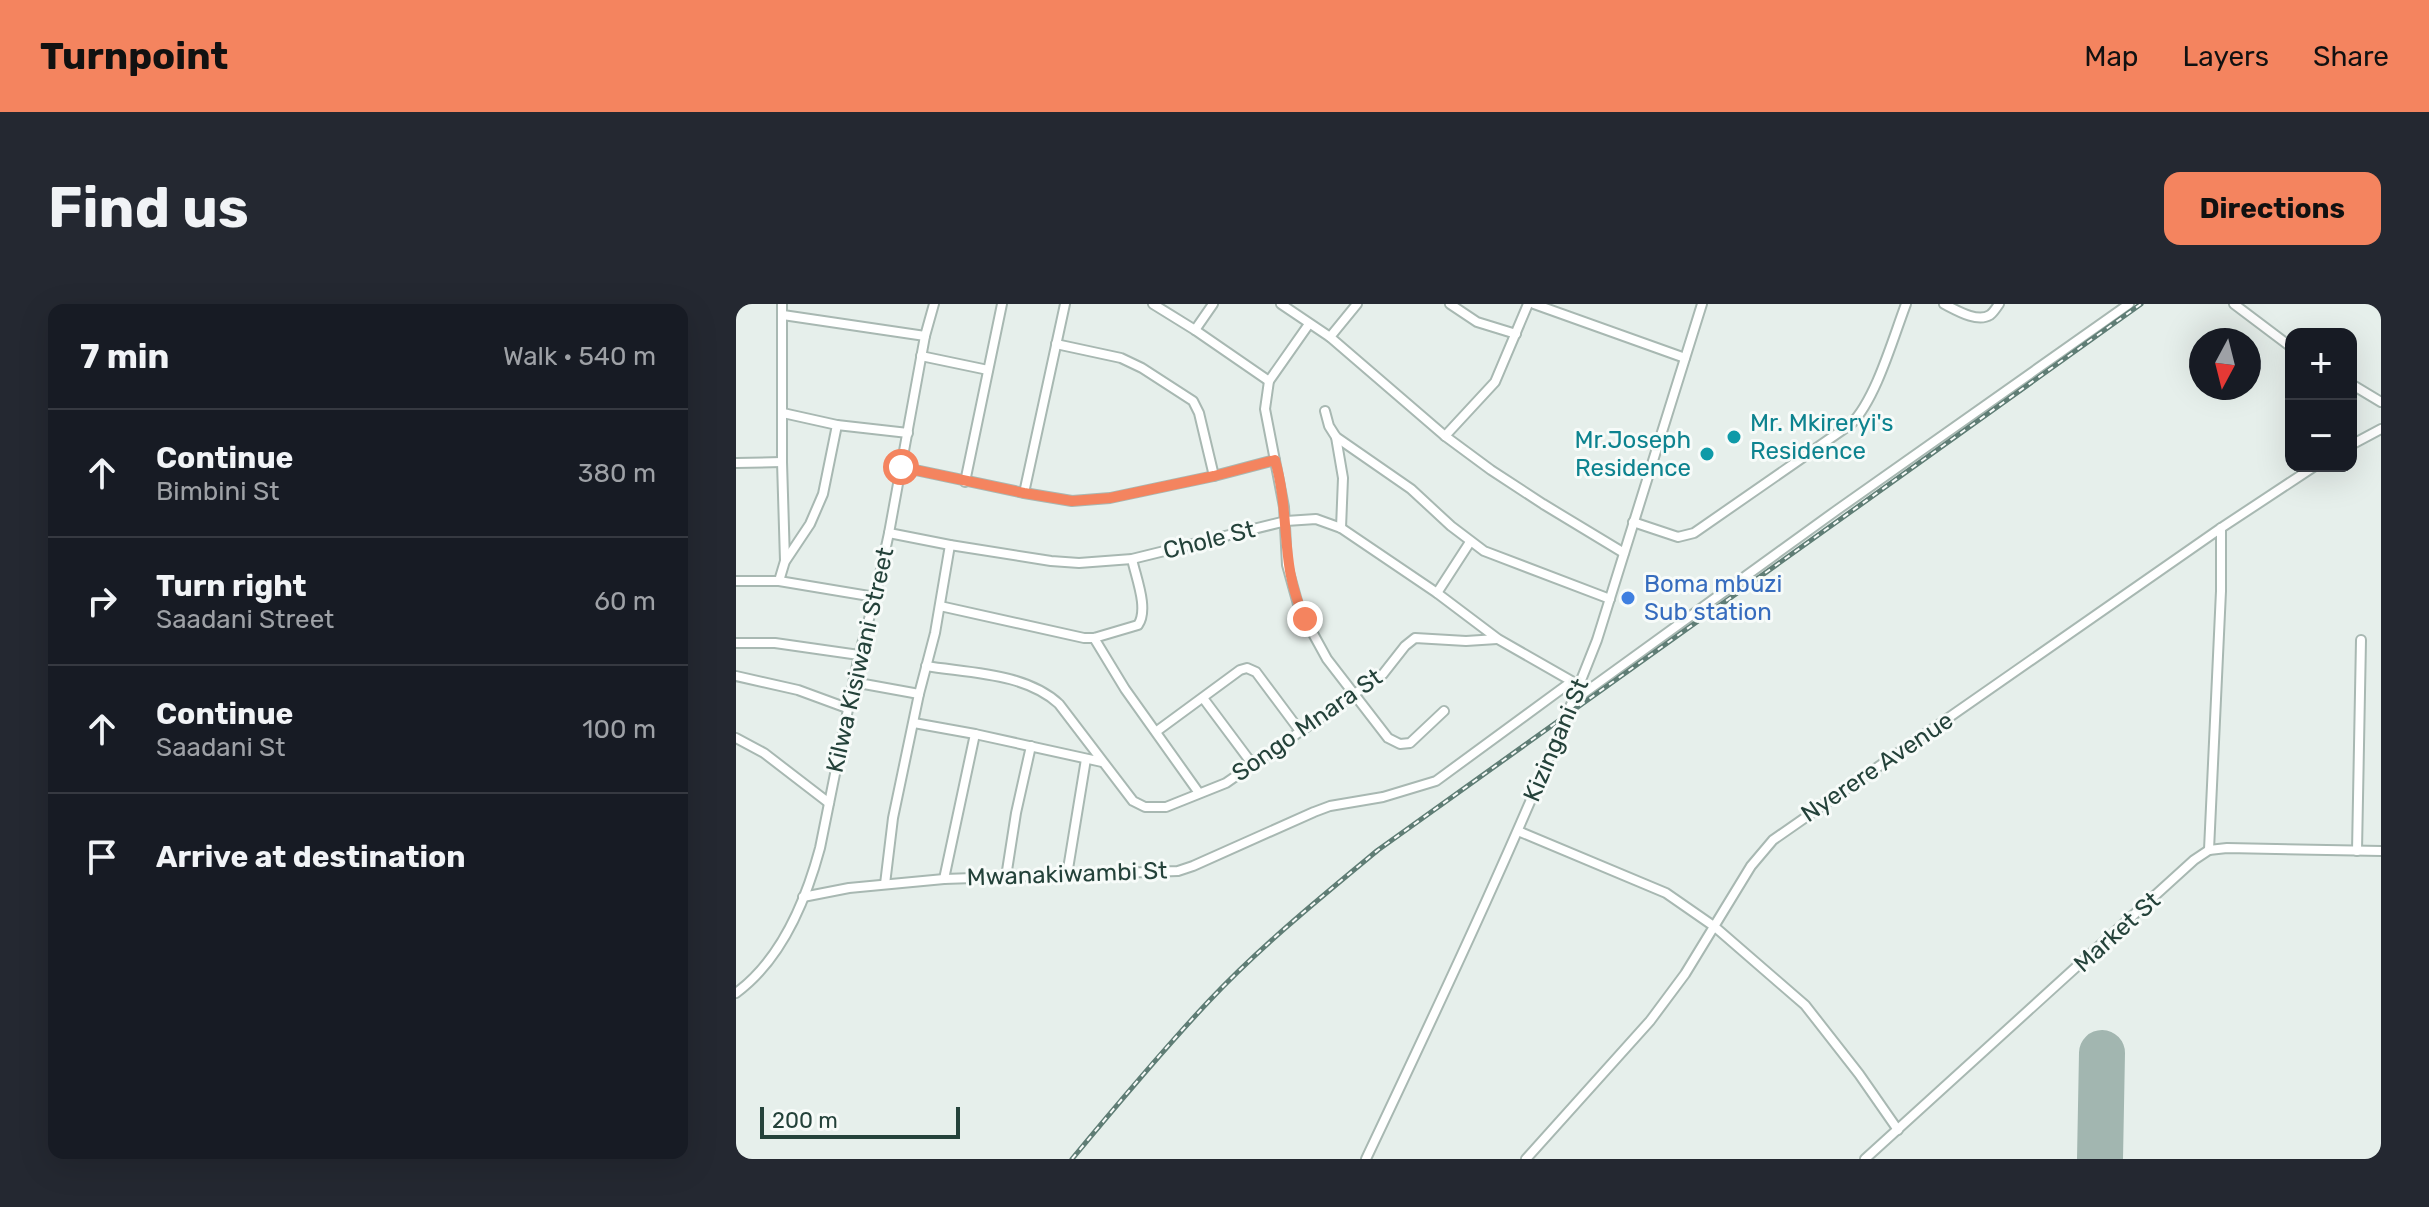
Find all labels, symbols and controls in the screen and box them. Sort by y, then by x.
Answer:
text: Turnpoint [40,33,228,79]
text: Map [2084,40,2139,73]
text: Layers [2183,40,2269,73]
text: Share [2313,40,2389,73]
button: Directions [2164,172,2381,245]
text: Find us [48,175,249,241]
north arrow [2189,328,2261,400]
map controls [2285,328,2357,472]
button: + [2285,328,2357,400]
text: 7 min [80,336,169,377]
text: Walk · 540 m [503,341,656,372]
button: − [2285,400,2357,472]
place label: Mr. Mkireryi's Residence [1750,409,1894,465]
place label: Mr.Joseph Residence [1574,426,1691,482]
marker: Mr. Mkireryi's Residence [1725,428,1743,446]
text: Continue [156,440,293,476]
marker: Mr.Joseph Residence [1698,445,1716,463]
route start [883,449,919,485]
icon: ahead [80,451,124,495]
text: 380 m [578,458,656,489]
text: Bimbini St [156,476,279,507]
street label: Chole St [1160,515,1258,565]
street label: Kilwa Kisiwani Street [820,545,900,775]
text: Turn right [156,568,307,604]
place label: Boma mbuzi Sub station [1644,570,1782,626]
icon: right [80,579,124,623]
text: 60 m [594,586,656,617]
marker: Boma mbuzi Sub station [1619,589,1637,607]
route end [1287,601,1323,637]
text: Saadani Street [156,604,334,635]
street label: Songo Mnara St [1227,663,1387,787]
street label: Kizingani St [1518,674,1594,806]
text: Continue [156,696,293,732]
street label: Nyerere Avenue [1796,706,1958,828]
icon: ahead [80,707,124,751]
text: 100 m [582,714,656,745]
text: Saadani St [156,732,285,763]
icon: arrive [80,835,124,879]
text: Arrive at destination [156,839,466,875]
street label: Mwanakiwambi St [966,857,1168,891]
street label: Market St [2068,886,2166,978]
scale bar [760,1103,960,1139]
text: 200 m [772,1107,838,1134]

